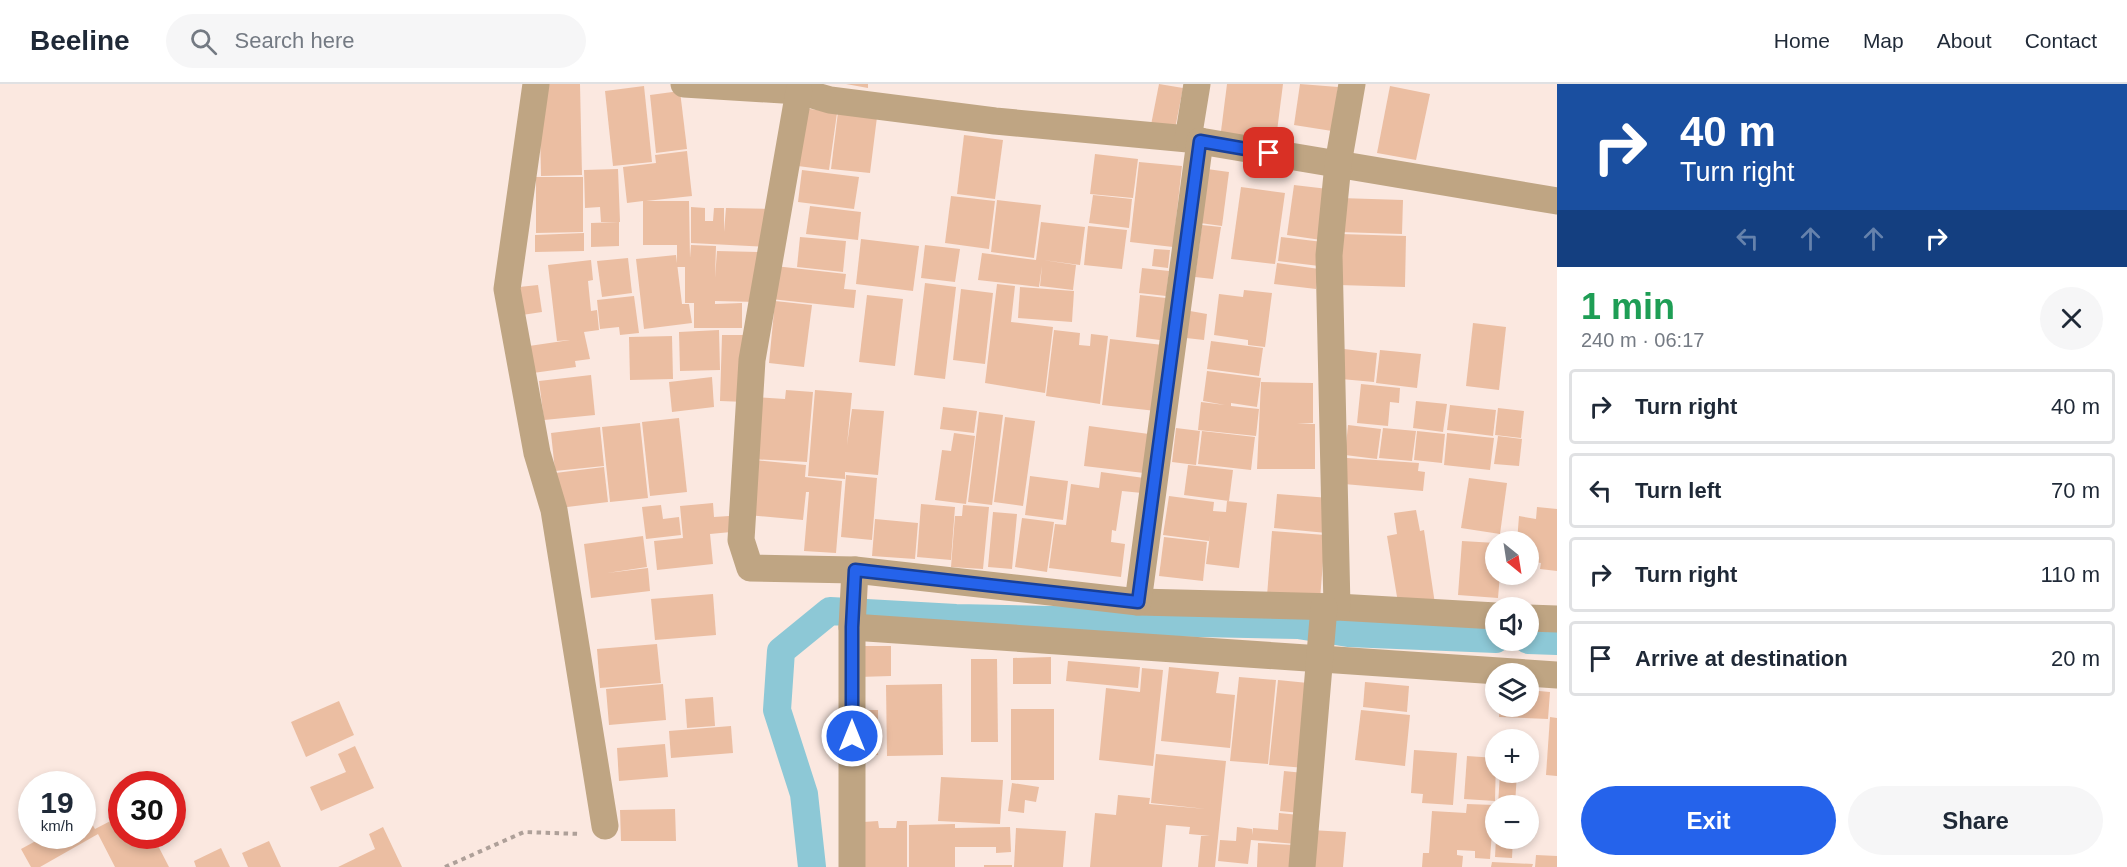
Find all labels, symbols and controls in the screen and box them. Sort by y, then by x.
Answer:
search box [166,14,586,68]
text: Beeline [30,25,130,56]
icon: search [187,25,220,58]
text: Search here [235,28,354,53]
text: Home [1774,29,1830,52]
text: Map [1863,29,1904,52]
text: About [1937,29,1992,52]
text: Contact [2025,29,2097,52]
icon: right [1581,108,1659,186]
text: 40 m [1680,108,1776,155]
pin [1243,127,1294,178]
icon: arrive [1252,136,1285,169]
text: Turn right [1680,157,1795,187]
icon: left [1731,222,1764,255]
icon: ahead [1794,222,1827,255]
icon: ahead [1857,222,1890,255]
icon: right [1920,222,1953,255]
text: 1 min [1581,286,1675,327]
button: close [2040,287,2103,350]
text: 240 m · 06:17 [1581,329,1704,351]
icon: right [1584,390,1617,423]
text: Turn right [1635,394,1737,419]
text: 40 m [2051,394,2100,419]
icon: left [1584,474,1617,507]
text: Turn left [1635,478,1721,503]
text: 70 m [2051,478,2100,503]
north arrow [1485,531,1539,585]
map controls [1485,531,1539,849]
icon: right [1584,558,1617,591]
text: Turn right [1635,562,1737,587]
text: 110 m [2040,562,2100,587]
button: sound [1485,597,1539,651]
icon: arrive [1584,642,1617,675]
text: Arrive at destination [1635,646,1848,671]
text: 20 m [2051,646,2100,671]
button: layers [1485,663,1539,717]
position arrow [820,704,884,768]
button: + [1485,729,1539,783]
speed limit sign: 30 [108,771,186,849]
text: 19 [40,786,74,819]
button: Exit [1581,786,1836,855]
button: Share [1848,786,2103,855]
button: − [1485,795,1539,849]
text: km/h [41,817,73,834]

